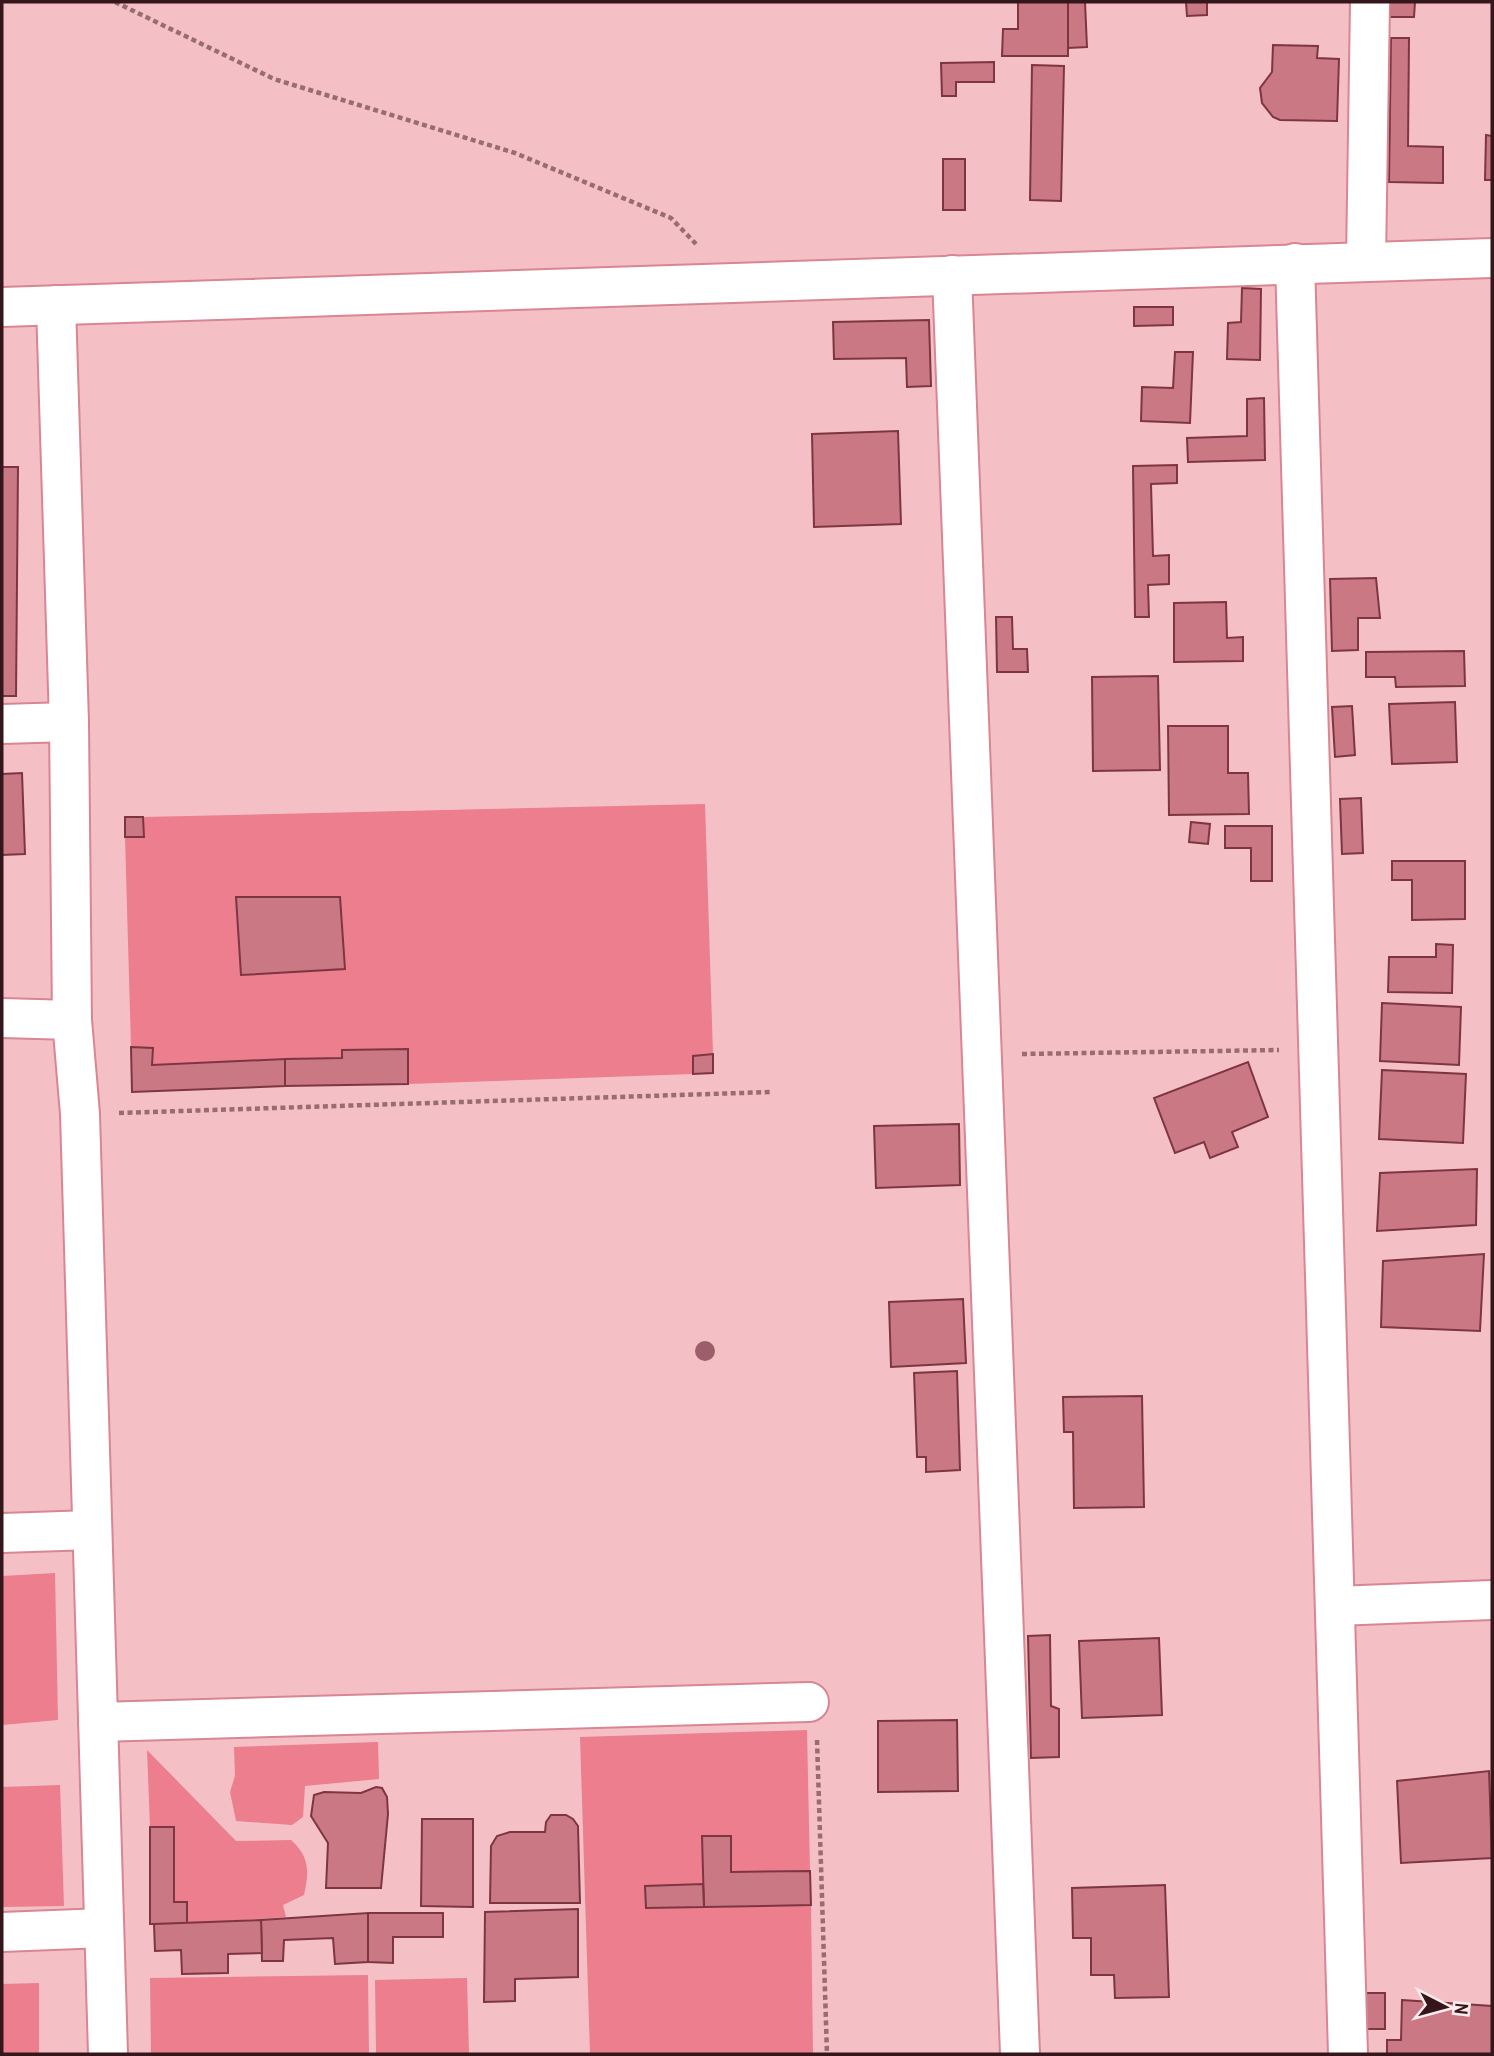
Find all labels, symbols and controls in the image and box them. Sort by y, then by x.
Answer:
north arrow [1410,1972,1480,2042]
text: N [1448,2002,1475,2016]

